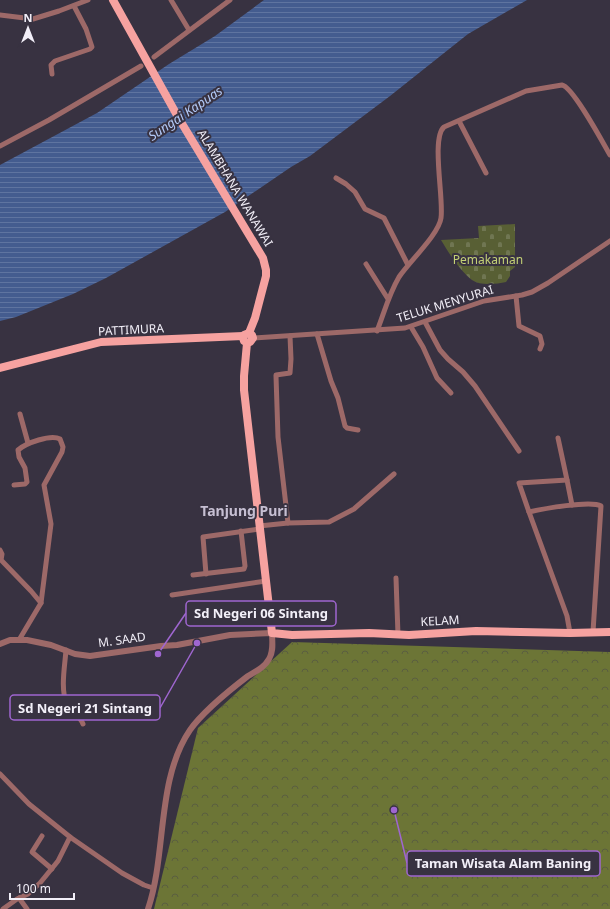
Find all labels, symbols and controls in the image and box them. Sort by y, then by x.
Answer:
north arrow [8,8,48,48]
text: N [24,10,32,25]
water label: Sungai Kapuas [144,81,226,145]
street label: ALAMBHANA WANAWAI [194,126,277,249]
park label: Pemakaman [453,251,523,268]
street label: TELUK MENYURAI [394,281,495,326]
street label: PATTIMURA [98,319,165,340]
district label: Tanjung Puri [200,501,288,520]
callout: Sd Negeri 06 Sintang [186,601,336,626]
text: Sd Negeri 06 Sintang [194,604,328,622]
street label: KELAM [420,611,460,630]
street label: M. SAAD [97,628,147,651]
callout: Sd Negeri 21 Sintang [10,695,160,720]
text: Sd Negeri 21 Sintang [18,699,152,717]
callout: Taman Wisata Alam Baning [407,851,600,876]
text: Taman Wisata Alam Baning [415,854,591,872]
scale bar [10,875,74,901]
text: 100 m [16,880,51,897]

